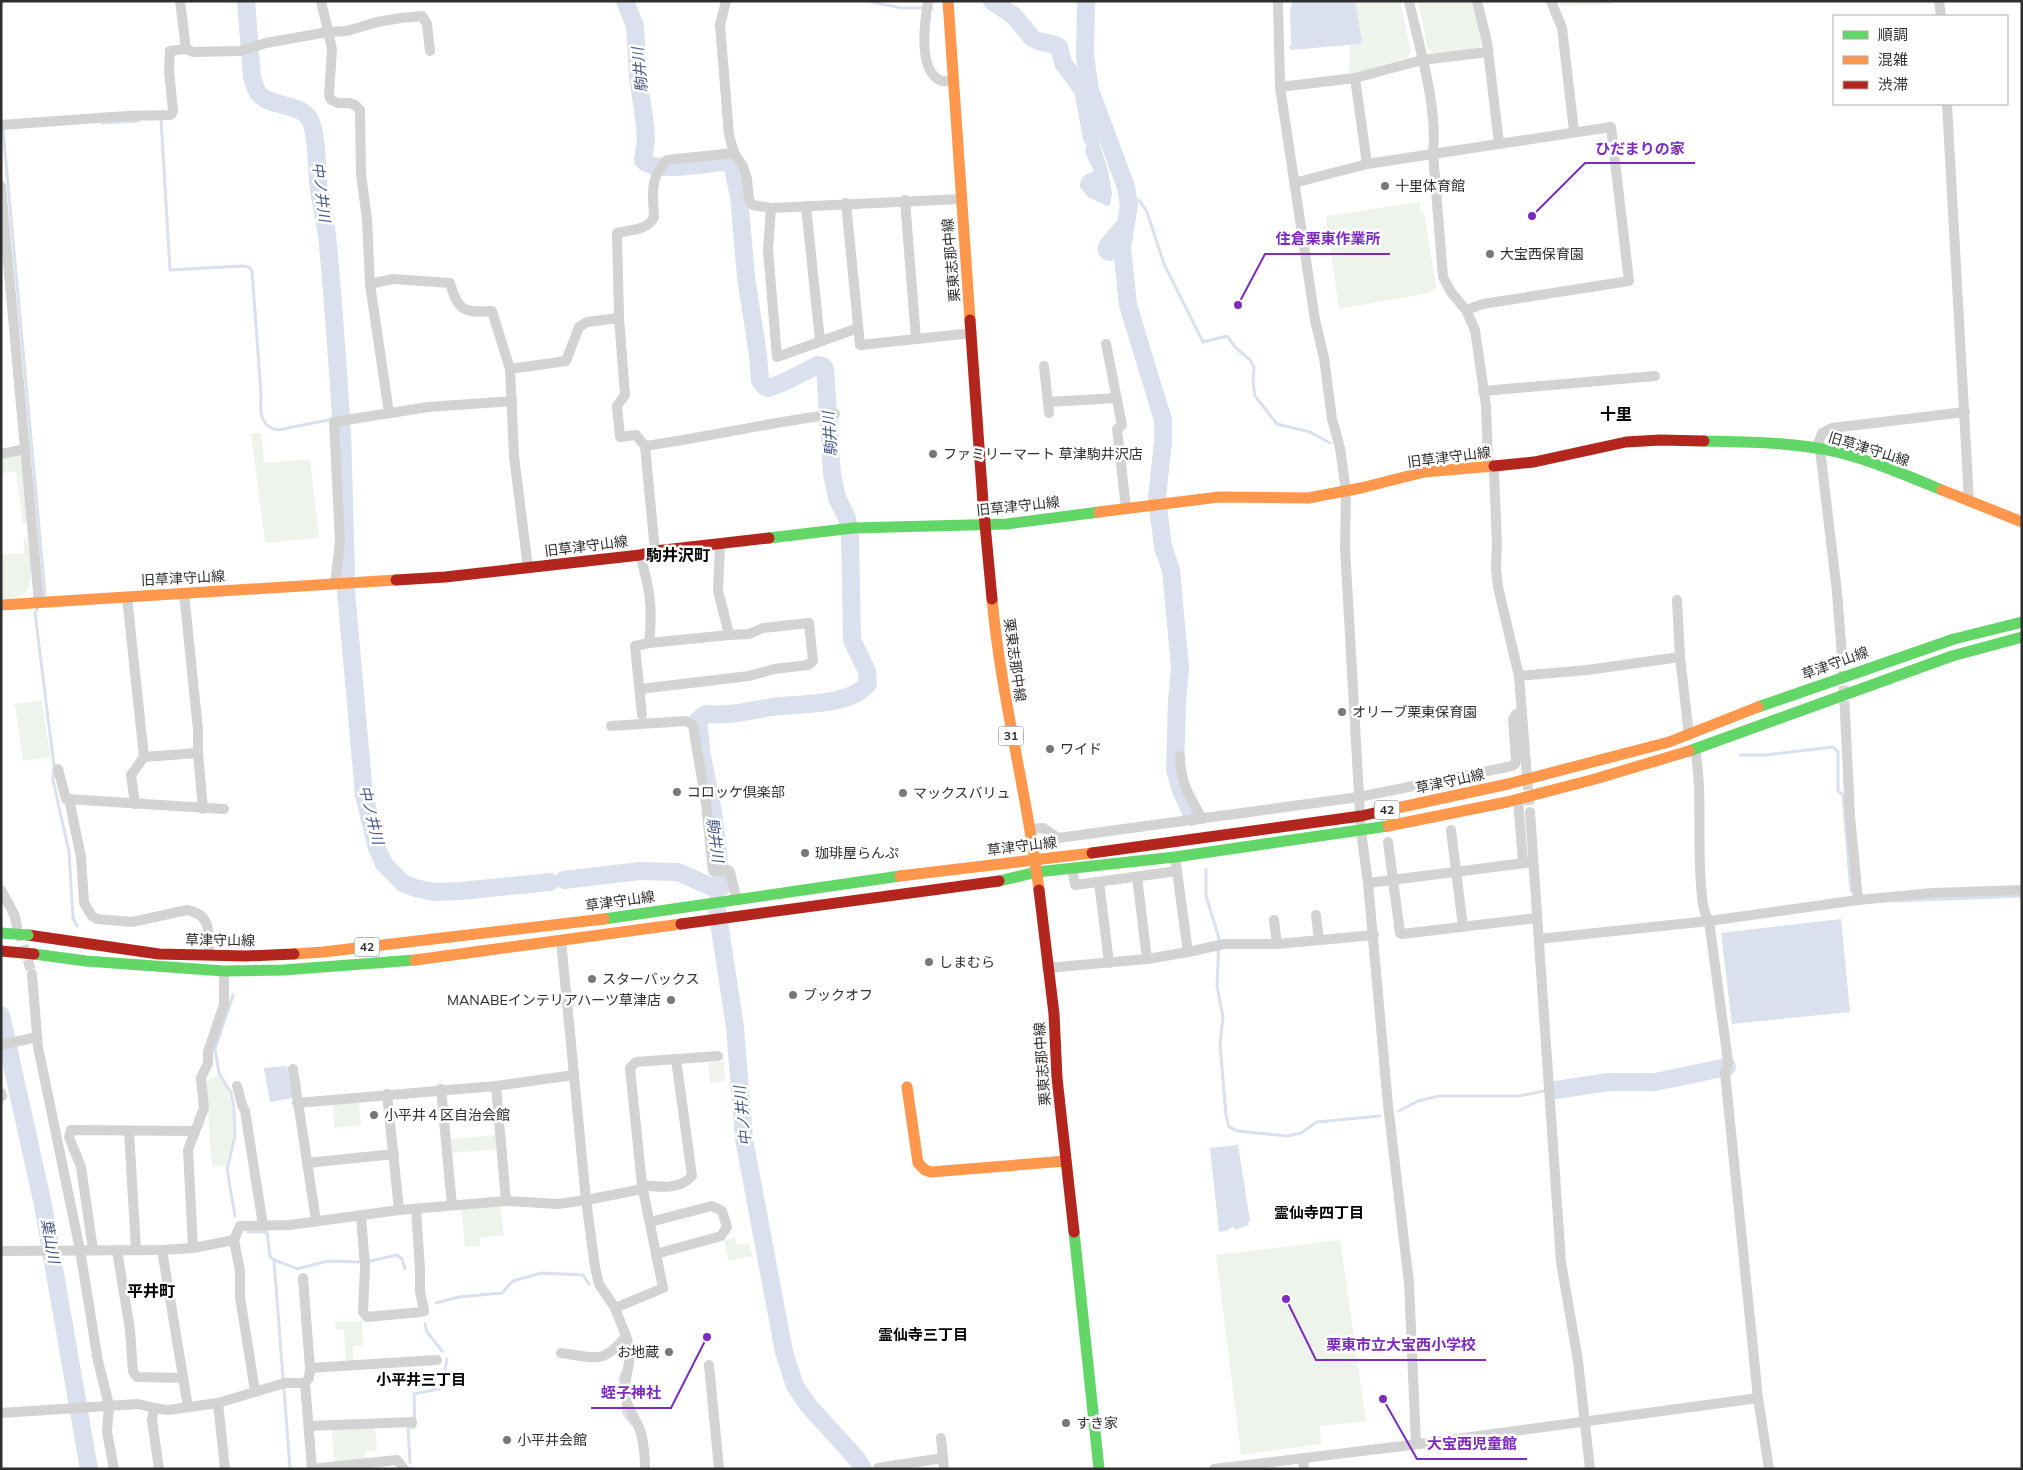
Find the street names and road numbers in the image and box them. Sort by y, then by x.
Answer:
street label: 栗東志那中線 [938,217,964,303]
street label: 旧草津守山線 [1826,428,1912,470]
street label: 旧草津守山線 [1406,443,1492,471]
street label: 旧草津守山線 [975,493,1061,519]
street label: 旧草津守山線 [543,532,629,560]
street label: 旧草津守山線 [141,567,225,589]
street label: 栗東志那中線 [1000,617,1030,703]
street label: 草津守山線 [1799,643,1871,683]
road number: 31 [998,726,1024,746]
street label: 草津守山線 [1414,765,1486,797]
road number: 42 [1374,800,1400,820]
street label: 草津守山線 [986,833,1058,859]
street label: 草津守山線 [584,887,656,915]
street label: 草津守山線 [185,930,255,950]
road number: 42 [354,938,380,956]
street label: 栗東志那中線 [1030,1021,1054,1107]

